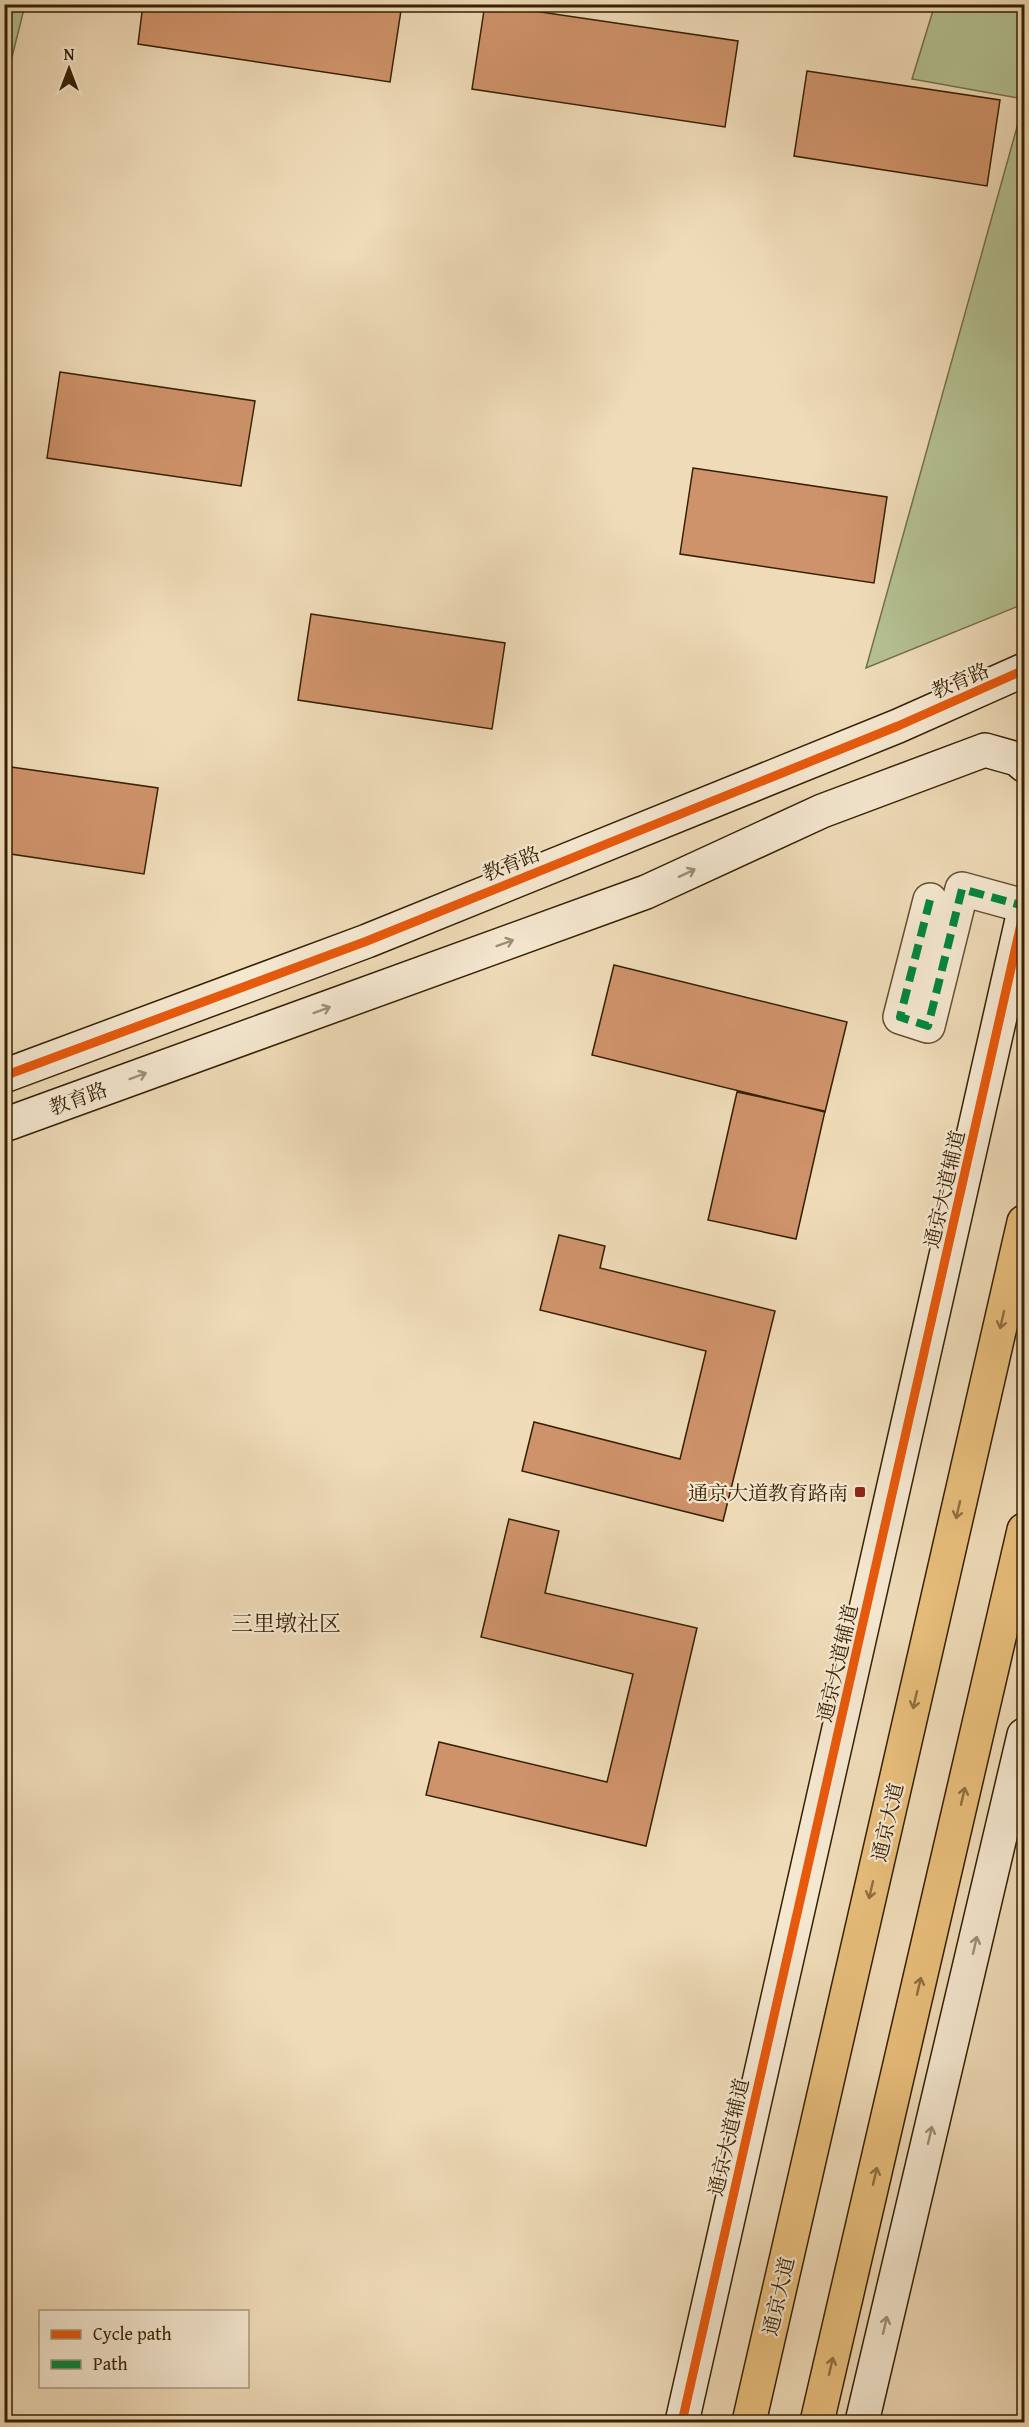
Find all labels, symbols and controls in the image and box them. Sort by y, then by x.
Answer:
north arrow [39,39,99,99]
text: N [64,42,75,66]
street label: 教育路 [927,655,993,705]
street label: 教育路 [478,838,544,888]
one-way arrow [677,867,695,878]
one-way arrow [495,937,514,948]
one-way arrow [312,1003,331,1014]
one-way arrow [129,1070,147,1081]
street label: 教育路 [45,1074,111,1122]
street label: 通京大道辅道 [916,1127,972,1251]
one-way arrow [996,1310,1007,1329]
place label: 通京大道教育路南 [688,1478,848,1507]
marker: 通京大道教育路南 [853,1485,867,1499]
one-way arrow [952,1500,964,1519]
street label: 通京大道辅道 [809,1601,865,1725]
district label: 三里墩社区 [231,1607,341,1639]
one-way arrow [908,1690,920,1709]
street label: 通京大道 [864,1780,910,1864]
one-way arrow [958,1786,969,1806]
one-way arrow [865,1880,876,1899]
one-way arrow [969,1936,981,1955]
one-way arrow [913,1976,925,1995]
street label: 通京大道辅道 [700,2075,756,2199]
one-way arrow [925,2126,936,2145]
one-way arrow [869,2166,881,2185]
street label: 通京大道 [755,2254,801,2338]
legend [39,2310,249,2388]
one-way arrow [880,2315,892,2334]
text: Cycle path [93,2320,172,2347]
text: Path [93,2350,128,2377]
one-way arrow [825,2356,837,2375]

